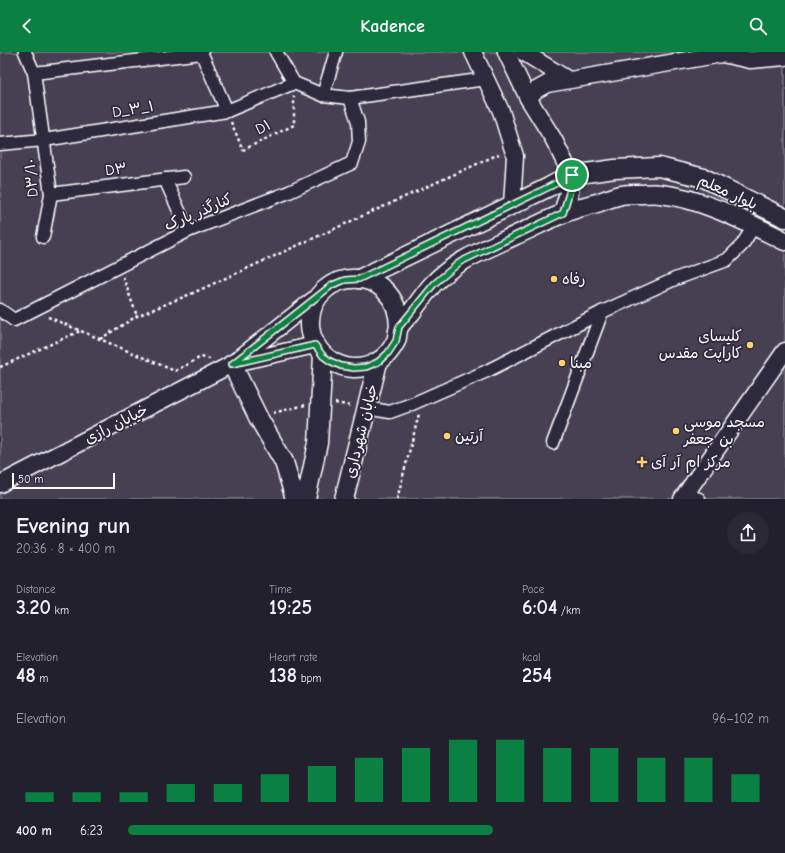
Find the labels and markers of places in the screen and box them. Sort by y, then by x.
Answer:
pin [555,158,589,192]
place label: رفاه [562,270,586,288]
marker: رفاه [549,274,559,284]
place label: کلیسای کاراپت مقدس [659,327,742,363]
marker: کلیسای کاراپت مقدس [745,340,755,350]
place label: مبنا [570,354,592,372]
marker: مبنا [557,358,567,368]
place label: مسجد موسی بن جعفر [682,413,765,448]
marker: مسجد موسی بن جعفر [671,426,681,436]
place label: آرتین [455,427,484,445]
marker: آرتین [442,431,452,441]
place label: مرکز ام آر آی [651,453,731,473]
marker: مرکز ام آر آی [636,456,648,468]

